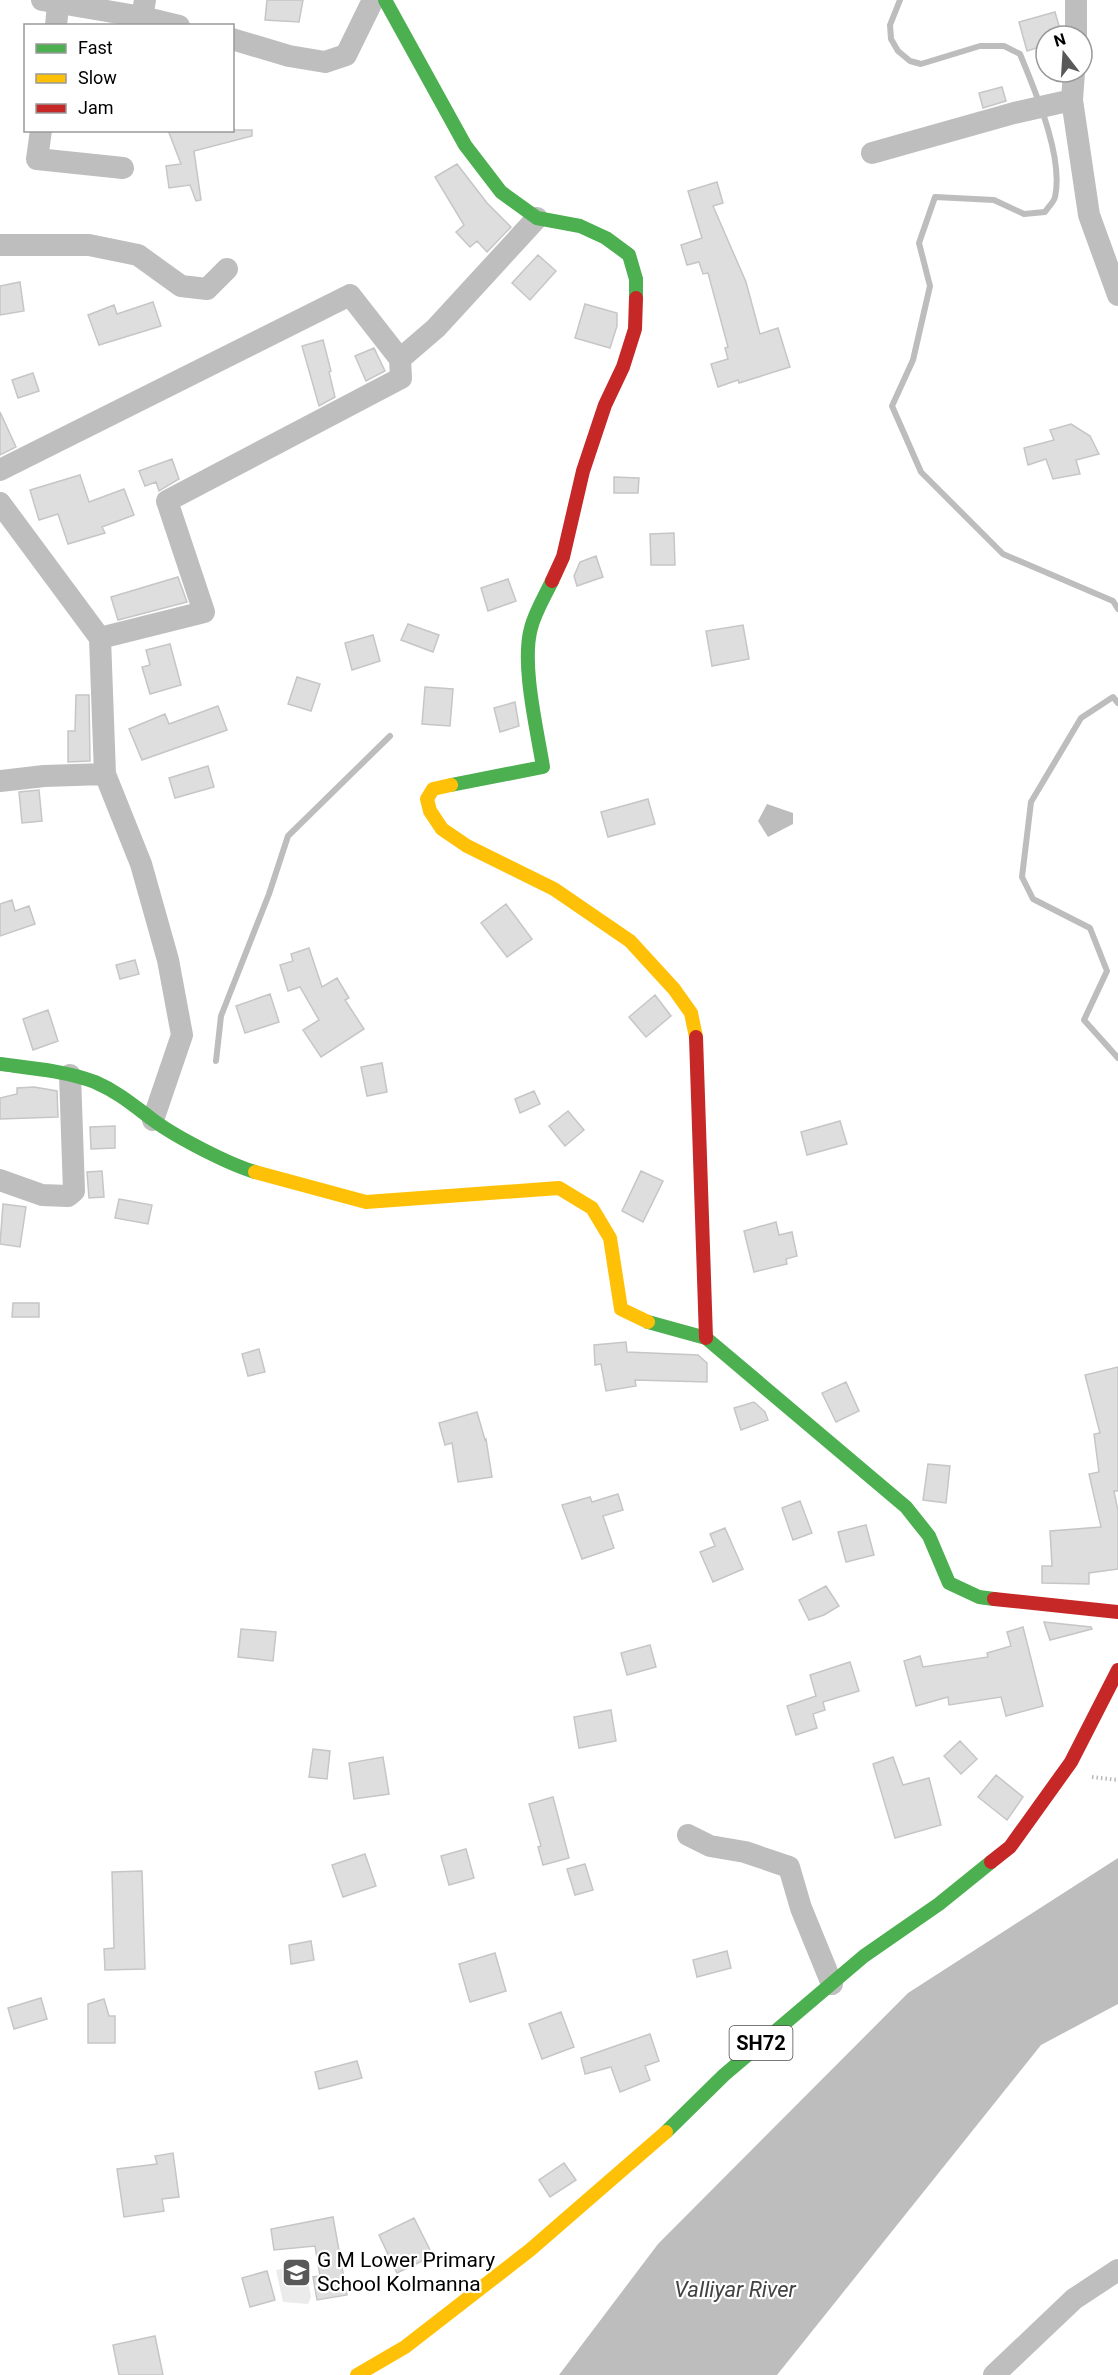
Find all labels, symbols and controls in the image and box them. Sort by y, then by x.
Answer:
legend [24,24,234,132]
north arrow [1034,24,1094,84]
text: N [1052,29,1068,51]
text: Fast [78,37,113,58]
text: Slow [78,67,117,88]
text: Jam [78,97,114,118]
road number: SH72 [730,2026,792,2060]
place label: G M Lower Primary School Kolmanna [317,2248,495,2296]
school or university icon: G M Lower Primary School Kolmanna [280,2256,312,2288]
water label: Valliyar River [674,2277,797,2302]

